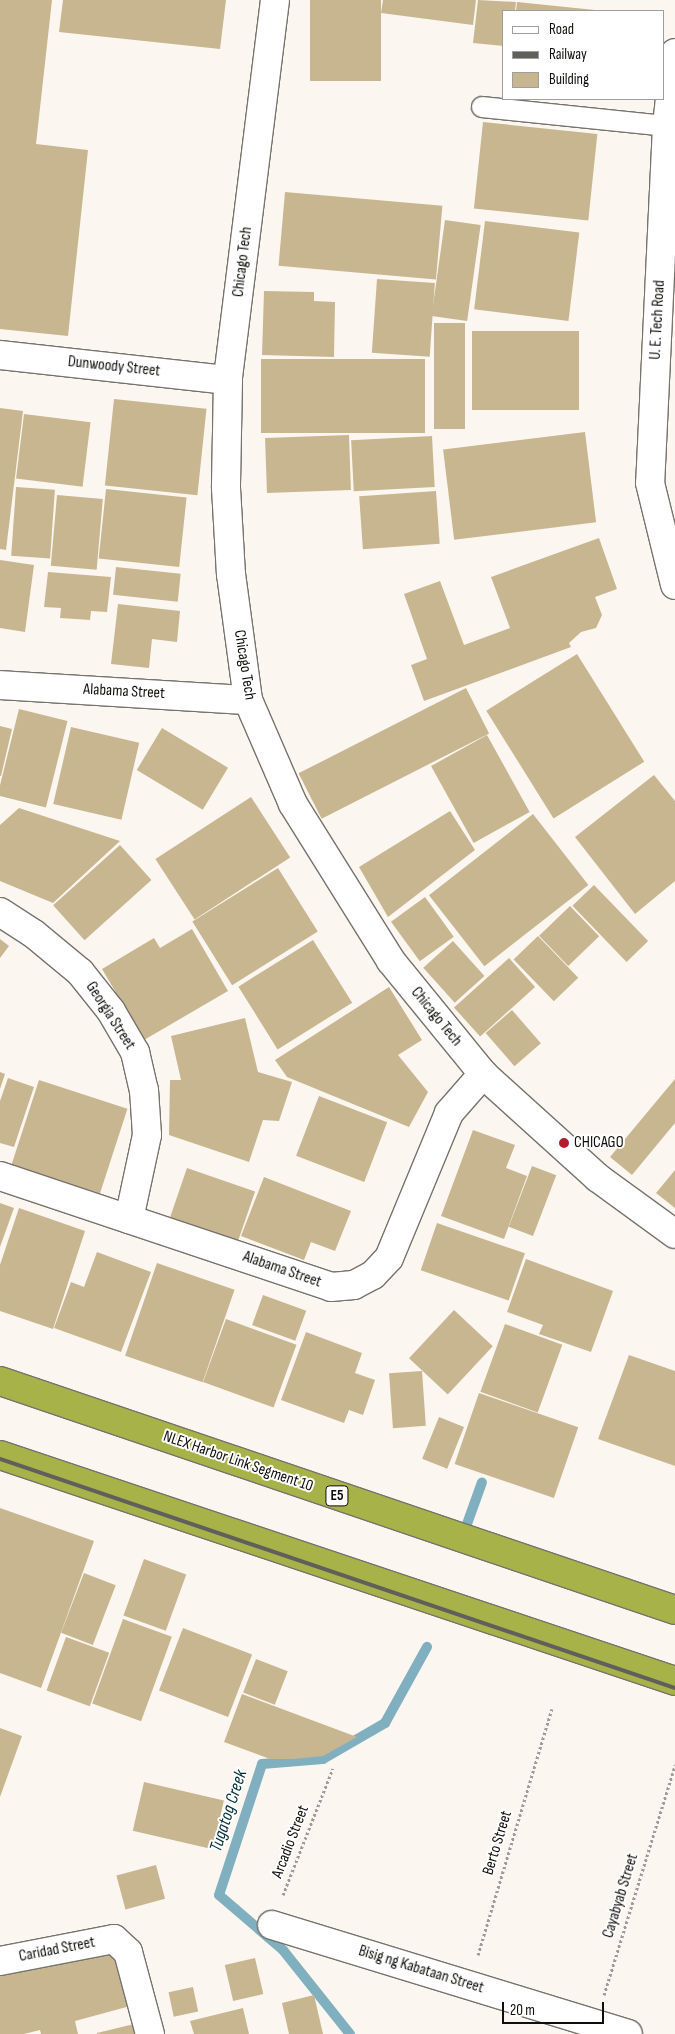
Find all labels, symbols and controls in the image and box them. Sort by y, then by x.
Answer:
legend [502,10,665,100]
text: Road [549,20,574,39]
text: Railway [549,45,587,64]
text: Building [549,70,589,89]
street label: Chicago Tech [229,226,257,298]
street label: U. E. Tech Road [646,280,670,360]
street label: Dunwoody Street [67,353,161,381]
street label: Chicago Tech [229,629,259,701]
street label: Alabama Street [83,680,165,704]
street label: Georgia Street [81,978,139,1054]
street label: Chicago Tech [406,984,466,1050]
place label: CHICAGO [574,1133,624,1153]
marker: CHICAGO [558,1137,570,1149]
street label: Alabama Street [240,1248,324,1292]
street label: NLEX Harbor Link Segment 10 [161,1427,315,1497]
road number: E5 [324,1484,350,1508]
water label: Tugatog Creek [206,1767,252,1855]
street label: Arcadio Street [268,1803,314,1881]
street label: Berto Street [479,1809,517,1877]
street label: Cayabyab Street [599,1852,643,1940]
street label: Caridad Street [17,1933,97,1967]
street label: Bisig ng Kabataan Street [356,1942,486,1998]
scale bar [505,1992,608,2024]
text: 20 m [510,2001,535,2020]

